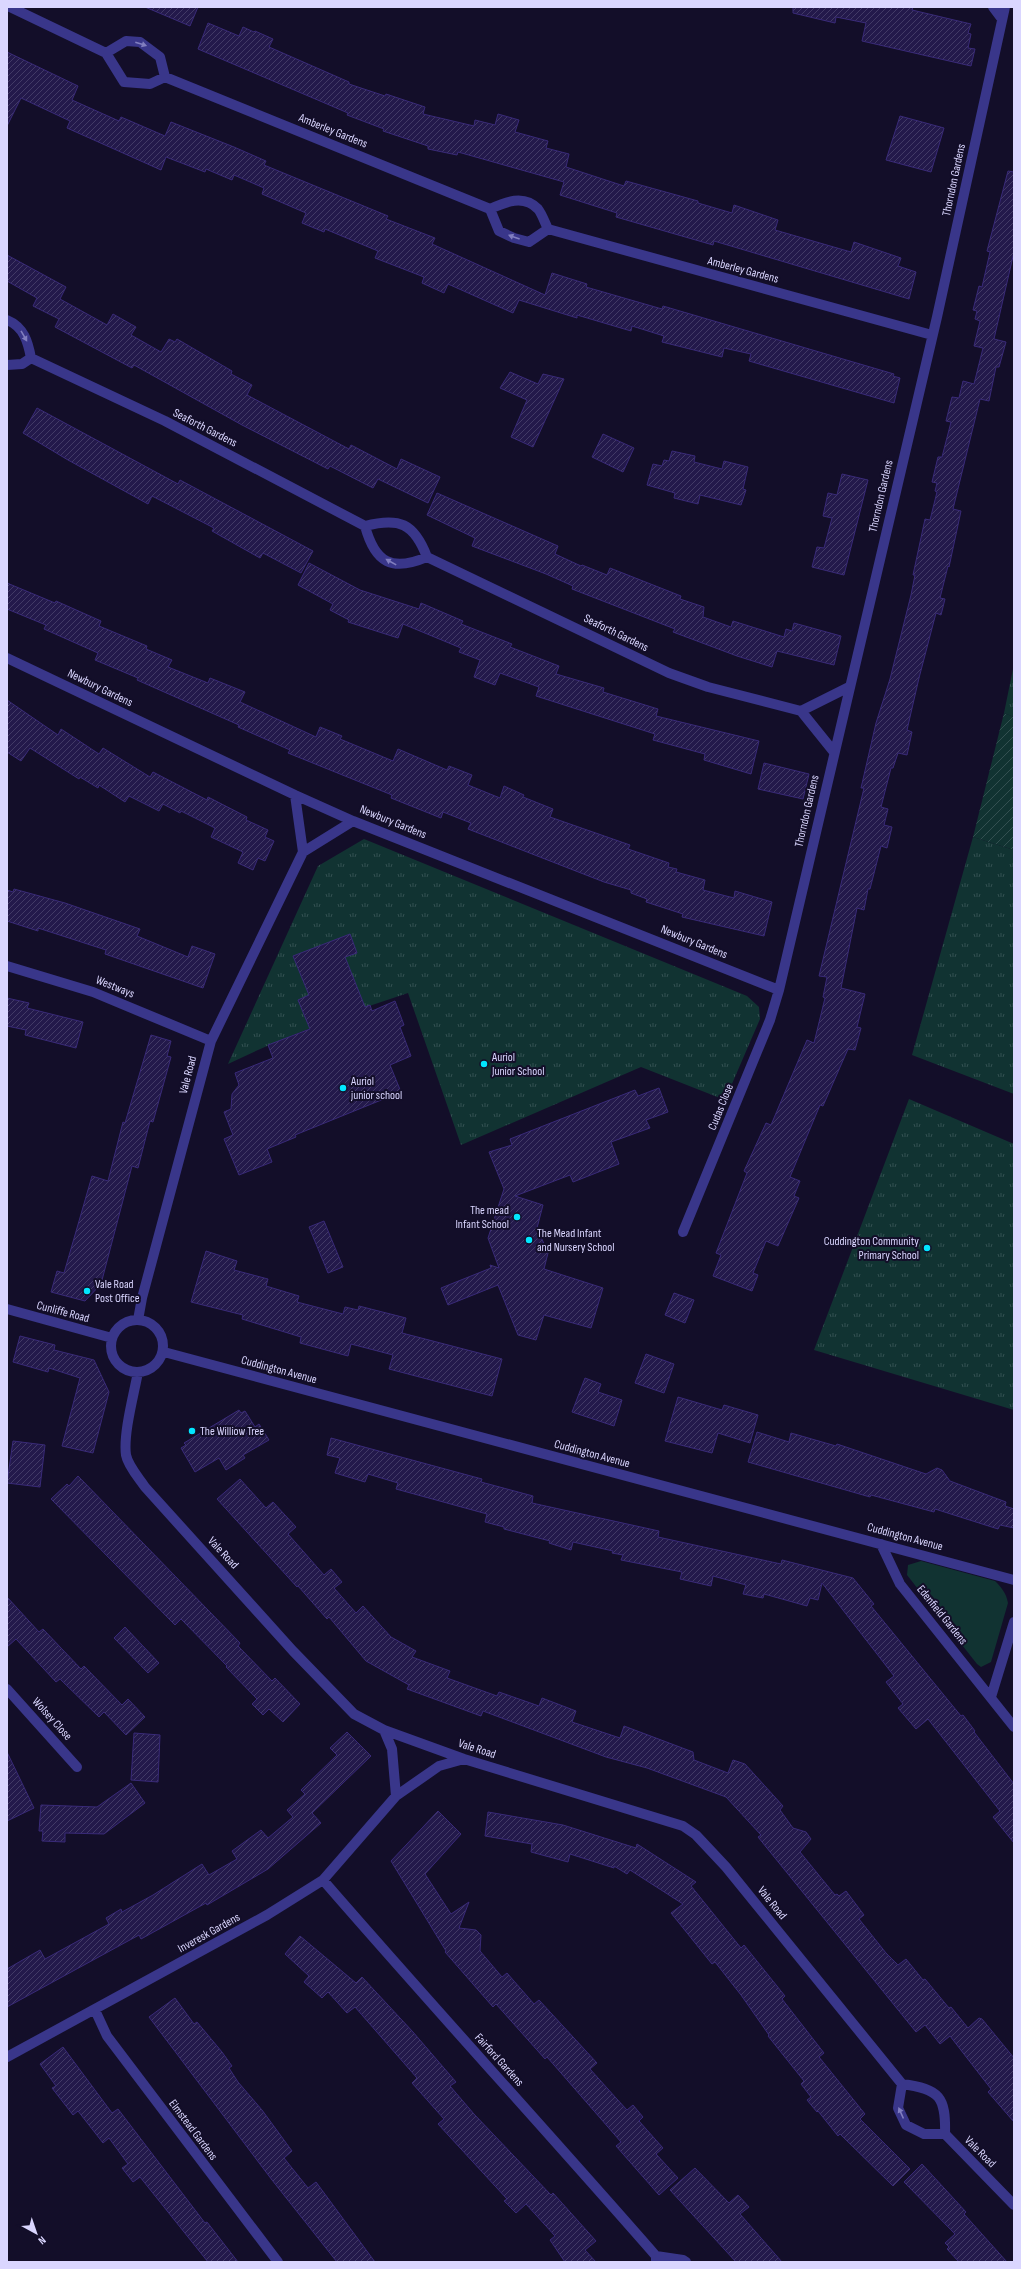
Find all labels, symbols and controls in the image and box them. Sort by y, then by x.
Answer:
one-way arrow [135,41,147,47]
street label: Amberley Gardens [295,110,370,152]
street label: Thorndon Gardens [939,142,969,218]
one-way arrow [507,234,519,240]
street label: Amberley Gardens [705,253,780,287]
one-way arrow [21,330,28,341]
street label: Seaforth Gardens [170,405,240,451]
street label: Thorndon Gardens [865,458,897,534]
one-way arrow [385,558,396,565]
street label: Seaforth Gardens [581,611,651,655]
street label: Newbury Gardens [65,666,135,710]
street label: Thorndon Gardens [791,773,823,849]
street label: Newbury Gardens [357,802,429,842]
street label: Newbury Gardens [658,922,730,962]
street label: Westways [93,972,137,1002]
place label: Auriol Junior School [491,1050,544,1079]
street label: Vale Road [176,1054,200,1096]
marker: Auriol Junior School [479,1059,489,1069]
place label: Auriol junior school [350,1074,402,1103]
street label: Cudas Close [705,1081,737,1132]
marker: Auriol junior school [338,1083,348,1093]
place label: The mead Infant School [455,1203,509,1232]
marker: The mead Infant School [512,1212,522,1222]
place label: The Mead Infant and Nursery School [537,1226,615,1255]
place label: Cuddington Community Primary School [824,1234,919,1263]
marker: The Mead Infant and Nursery School [524,1235,534,1245]
marker: Cuddington Community Primary School [922,1243,932,1253]
place label: Vale Road Post Office [95,1277,140,1306]
marker: Vale Road Post Office [82,1286,92,1296]
street label: Cunliffe Road [35,1298,91,1326]
street label: Cuddington Avenue [239,1353,319,1387]
place label: The Williow Tree [200,1424,264,1439]
marker: The Williow Tree [187,1426,197,1436]
street label: Cuddington Avenue [552,1437,632,1471]
street label: Cuddington Avenue [865,1520,945,1554]
street label: Vale Road [204,1534,242,1572]
street label: Edenfield Gardens [913,1582,971,1648]
street label: Wolsey Close [29,1694,75,1744]
street label: Vale Road [456,1736,498,1762]
street label: Vale Road [754,1883,790,1923]
street label: Inveresk Gardens [175,1910,243,1956]
street label: Fairford Gardens [471,2030,527,2090]
street label: Elmstead Gardens [165,2097,221,2163]
one-way arrow [898,2108,904,2119]
street label: Vale Road [961,2133,999,2171]
north arrow [16,2213,56,2253]
text: N [36,2233,49,2247]

